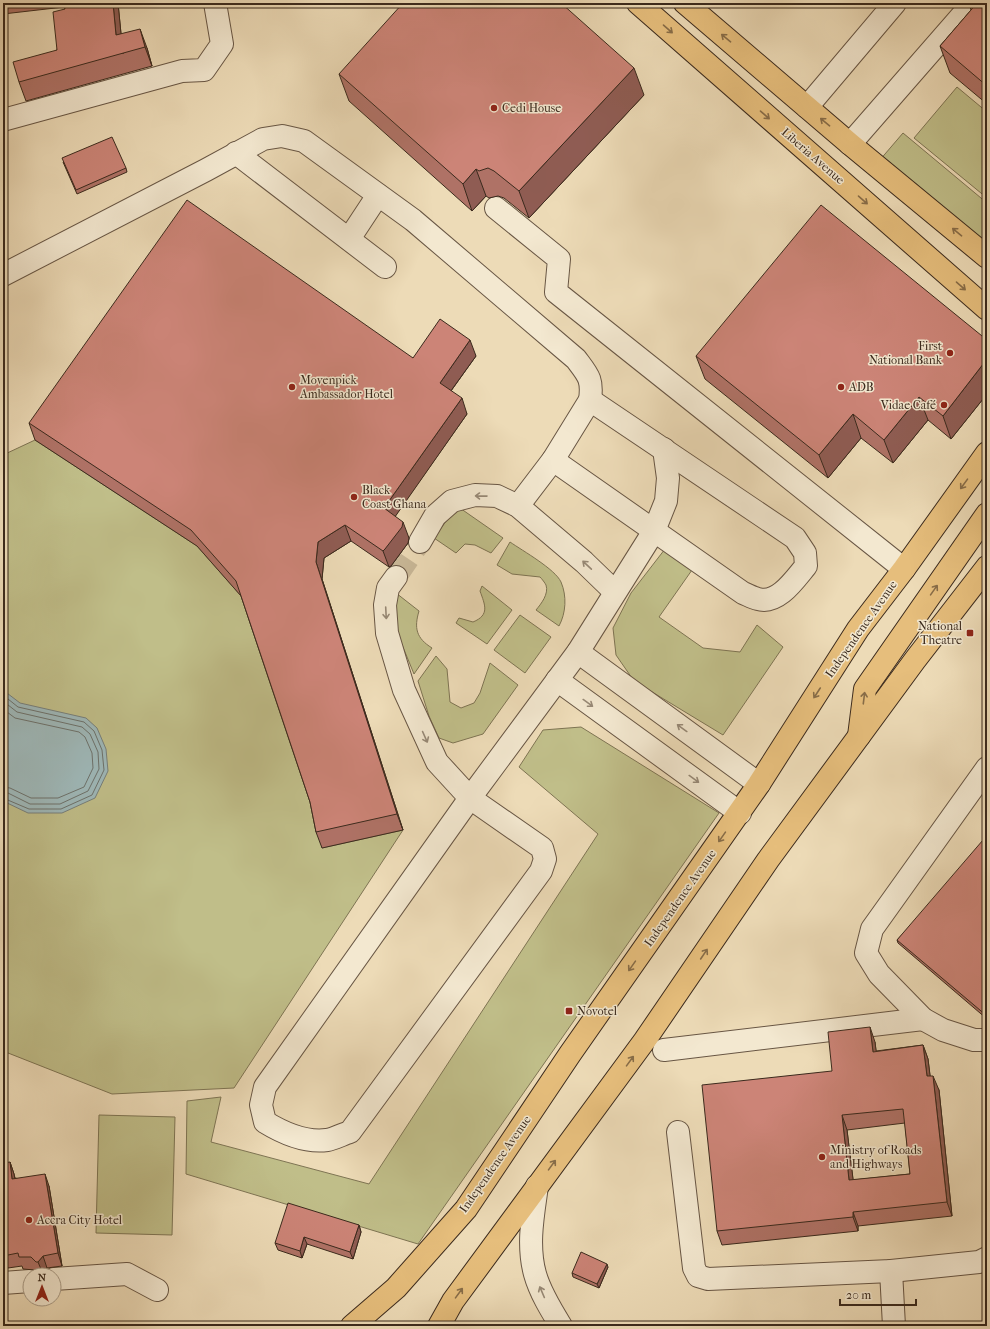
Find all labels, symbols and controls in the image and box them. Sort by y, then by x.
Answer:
one-way arrow [662,24,673,33]
one-way arrow [720,33,731,42]
place label: Cedi House [502,101,561,115]
marker: Cedi House [489,103,499,113]
one-way arrow [760,110,771,119]
one-way arrow [819,118,830,127]
street label: Liberia Avenue [779,125,847,187]
one-way arrow [858,196,868,205]
one-way arrow [952,228,962,237]
one-way arrow [955,282,966,291]
place label: First National Bank [869,339,943,367]
marker: First National Bank [945,348,955,358]
place label: Movenpick Ambassador Hotel [299,373,394,401]
place label: ADB [848,380,874,394]
marker: Movenpick Ambassador Hotel [287,382,297,392]
marker: ADB [836,382,846,392]
place label: Vidae Café [880,398,936,412]
marker: Vidae Café [939,400,949,410]
one-way arrow [960,479,968,490]
place label: Black Coast Ghana [362,483,427,511]
marker: Black Coast Ghana [349,492,359,502]
one-way arrow [475,492,488,500]
one-way arrow [582,560,592,570]
street label: Independence Avenue [822,578,900,680]
one-way arrow [930,585,938,596]
one-way arrow [382,607,390,620]
place label: National Theatre [918,619,963,647]
marker: National Theatre [965,628,975,638]
one-way arrow [813,687,821,698]
one-way arrow [860,692,868,705]
one-way arrow [583,699,594,707]
one-way arrow [677,724,688,732]
one-way arrow [422,730,429,742]
one-way arrow [688,775,699,783]
one-way arrow [718,831,726,842]
street label: Independence Avenue [641,847,719,949]
one-way arrow [700,949,708,960]
one-way arrow [628,961,636,972]
place label: Novotel [577,1004,618,1018]
marker: Novotel [564,1006,574,1016]
one-way arrow [625,1055,634,1066]
street label: Independence Avenue [456,1113,534,1215]
place label: Ministry of Roads and Highways [830,1143,922,1171]
marker: Ministry of Roads and Highways [817,1152,827,1162]
one-way arrow [548,1160,557,1171]
place label: Accra City Hotel [36,1213,123,1227]
marker: Accra City Hotel [24,1215,34,1225]
north arrow [22,1267,62,1307]
text: N [38,1271,47,1284]
scale bar [840,1281,916,1307]
one-way arrow [538,1286,546,1298]
one-way arrow [455,1288,464,1299]
text: 20 m [846,1288,871,1302]

